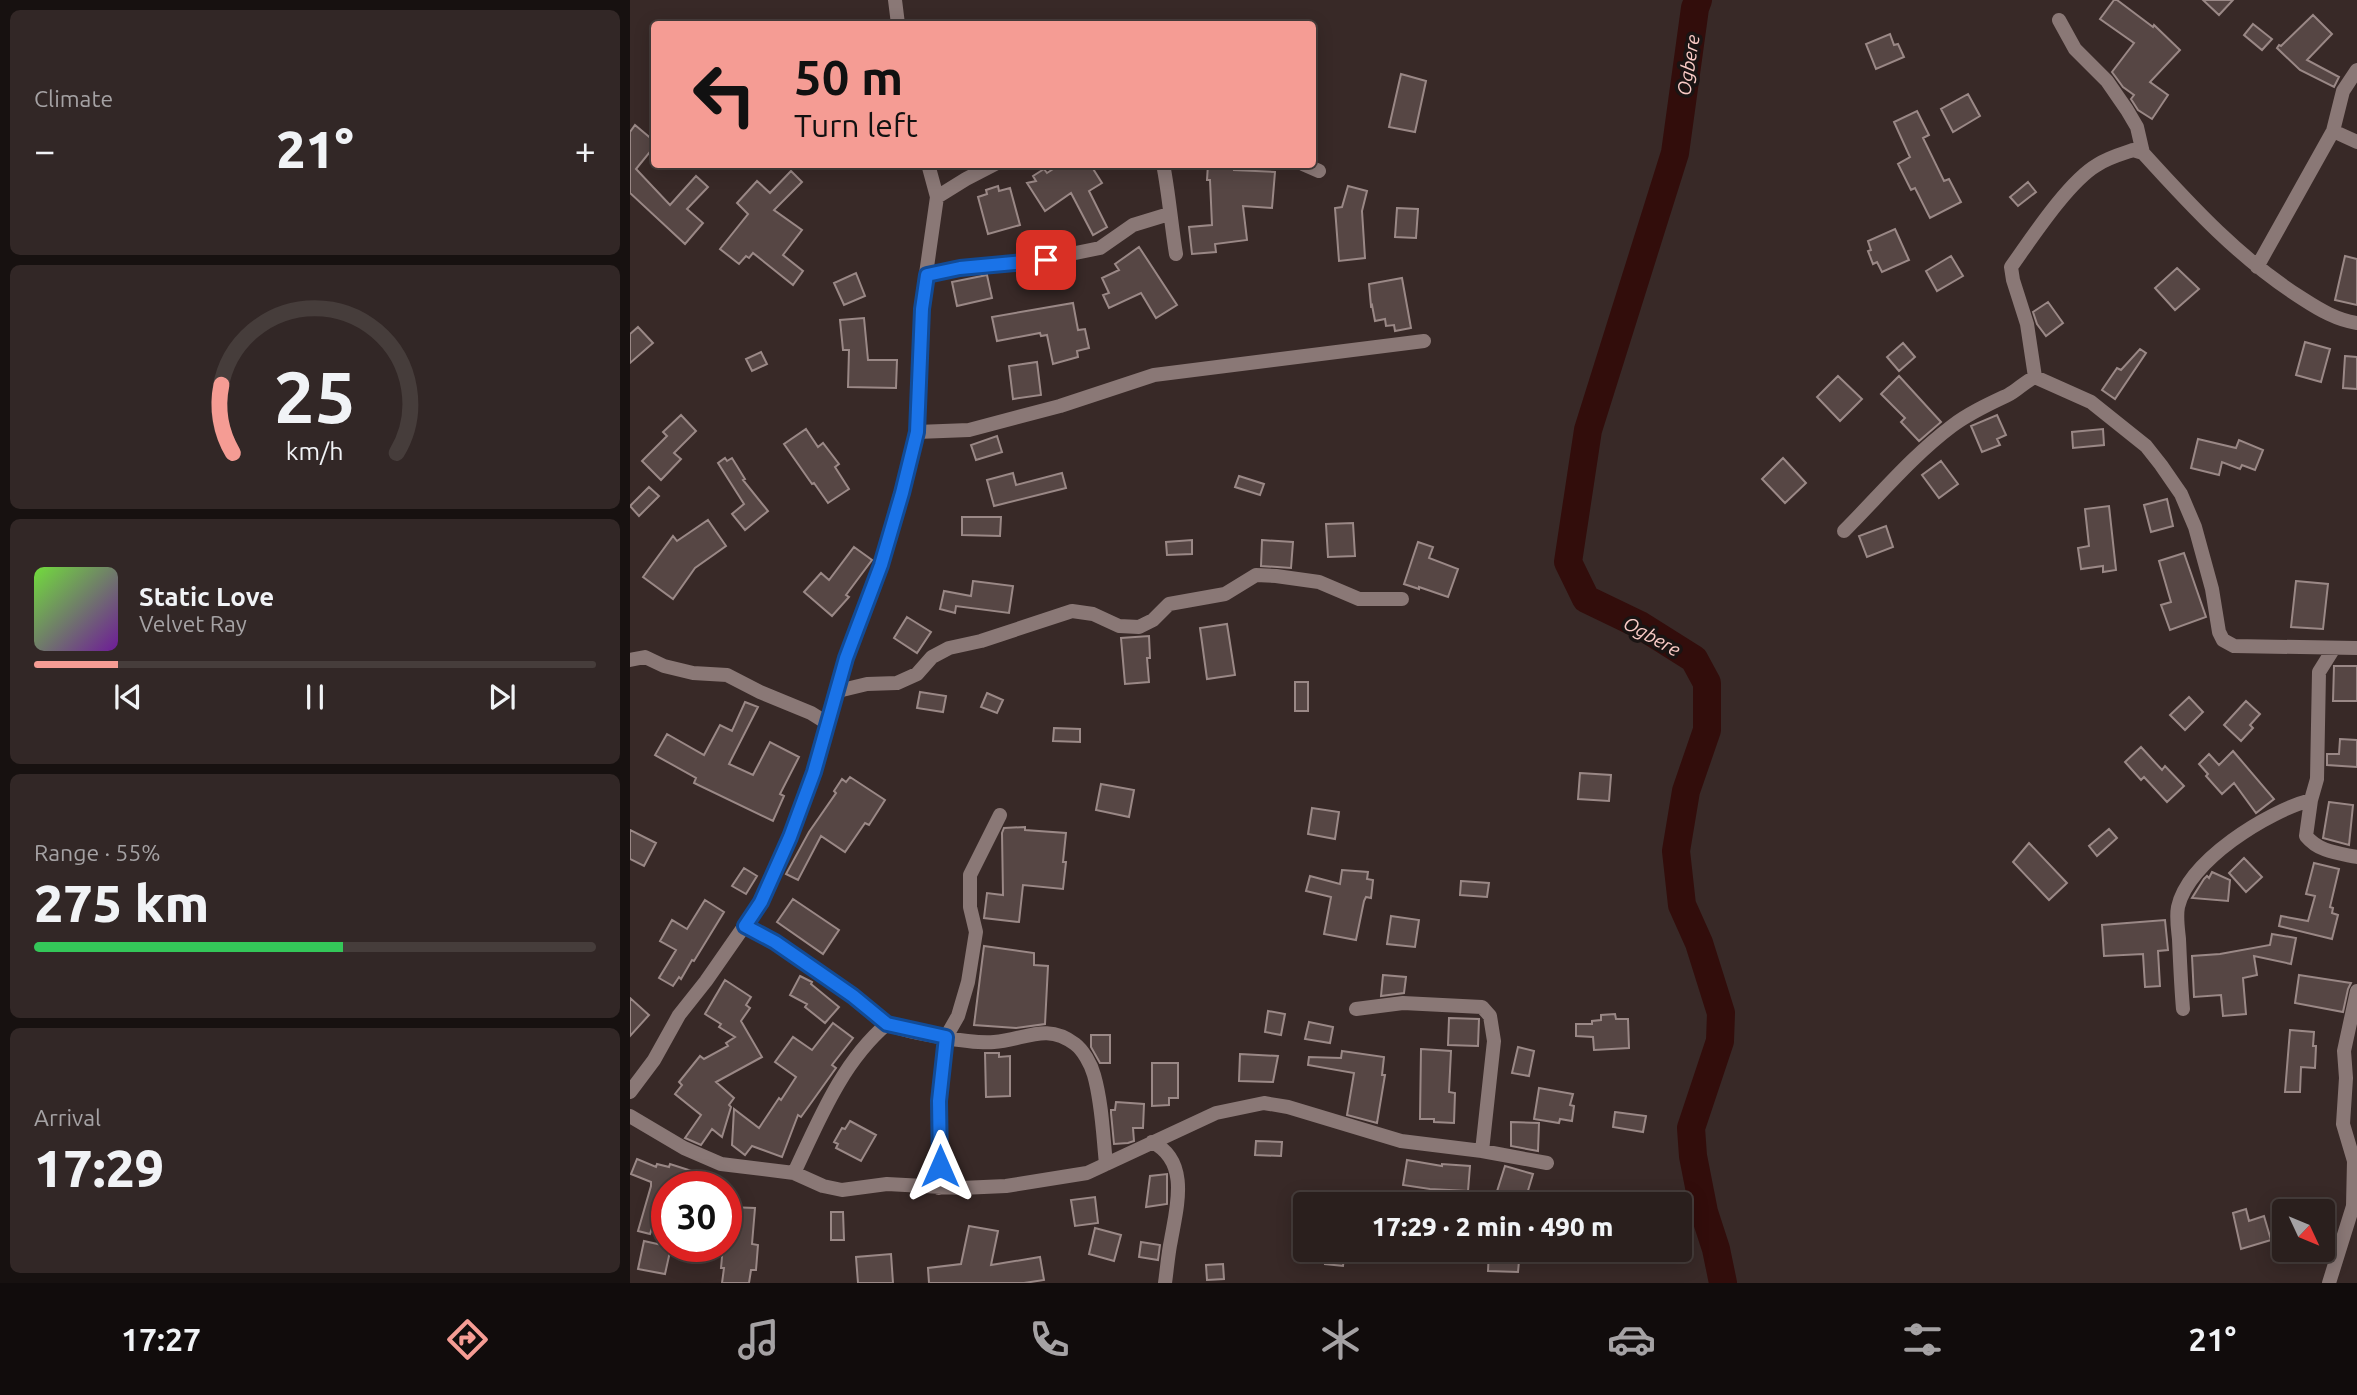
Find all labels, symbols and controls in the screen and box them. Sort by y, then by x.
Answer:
water label: Ogbere [1672,32,1704,97]
icon: left [679,49,770,140]
text: 50 m [794,49,903,104]
text: Climate [34,86,113,111]
text: Turn left [794,107,918,143]
text: 21° [276,120,354,178]
text: − [34,129,55,171]
text: + [575,129,596,171]
pin [1016,230,1076,290]
icon: arrive [1027,241,1065,279]
text: 25 [274,355,356,437]
text: km/h [286,437,344,465]
text: Static Love [139,582,274,611]
text: Velvet Ray [139,611,247,636]
water label: Ogbere [1620,611,1685,661]
icon: previous [109,678,147,716]
icon: pause [296,678,334,716]
icon: next [483,678,521,716]
text: Range · 55% [34,840,161,865]
text: 275 km [34,874,209,932]
text: Arrival [34,1105,101,1130]
position arrow [903,1129,977,1203]
text: 17:29 [34,1139,164,1197]
speed limit sign: 30 [651,1171,742,1262]
north arrow [2272,1199,2334,1262]
map controls [2272,1199,2335,1262]
text: 17:29 · 2 min · 490 m [1372,1212,1613,1241]
icon: directions [443,1315,492,1364]
icon: music [734,1315,783,1364]
icon: phone [1025,1315,1074,1364]
icon: climate [1316,1315,1365,1364]
icon: car [1607,1315,1656,1364]
icon: filters [1898,1315,1947,1364]
text: 17:27 [121,1321,201,1357]
text: 21° [2189,1321,2236,1357]

